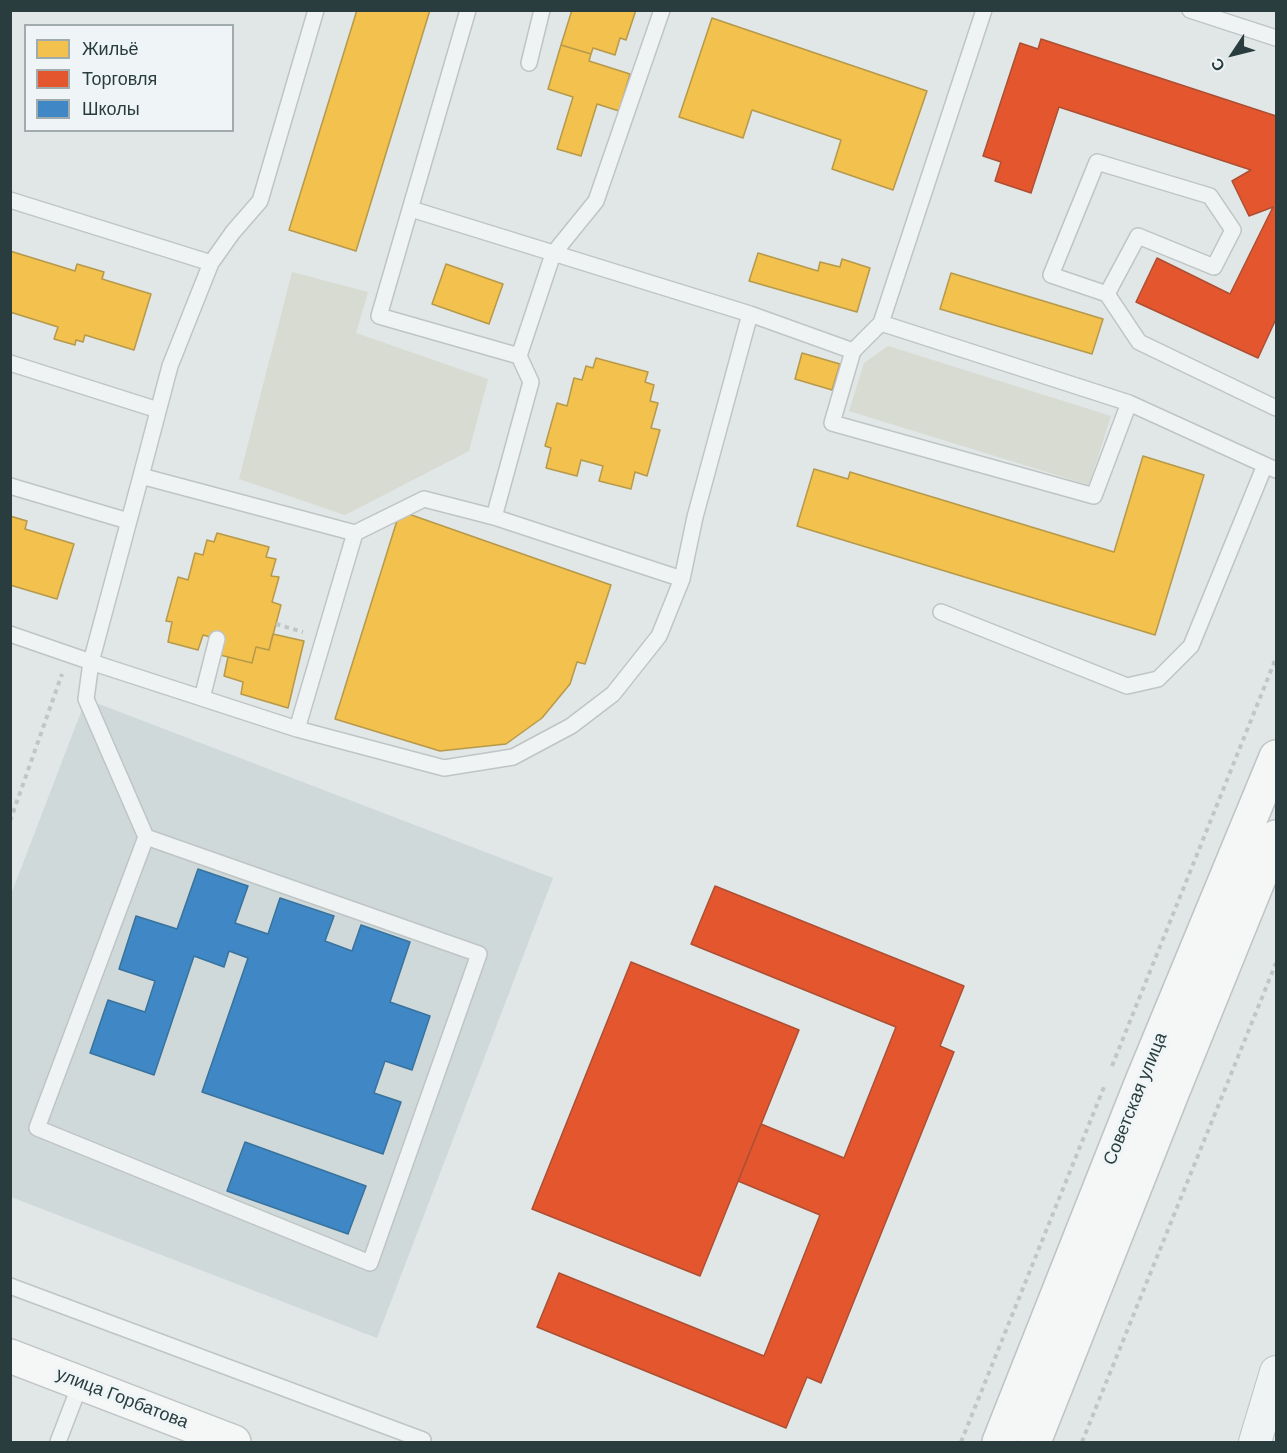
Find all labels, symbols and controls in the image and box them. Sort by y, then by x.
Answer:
legend [24,24,234,132]
north arrow [1203,24,1263,84]
text: Жильё [82,37,139,61]
text: С [1206,54,1230,75]
text: Торговля [82,67,157,91]
text: Школы [82,97,140,121]
street label: Советская улица [1100,1030,1172,1168]
street label: улица Горбатова [53,1364,191,1434]

